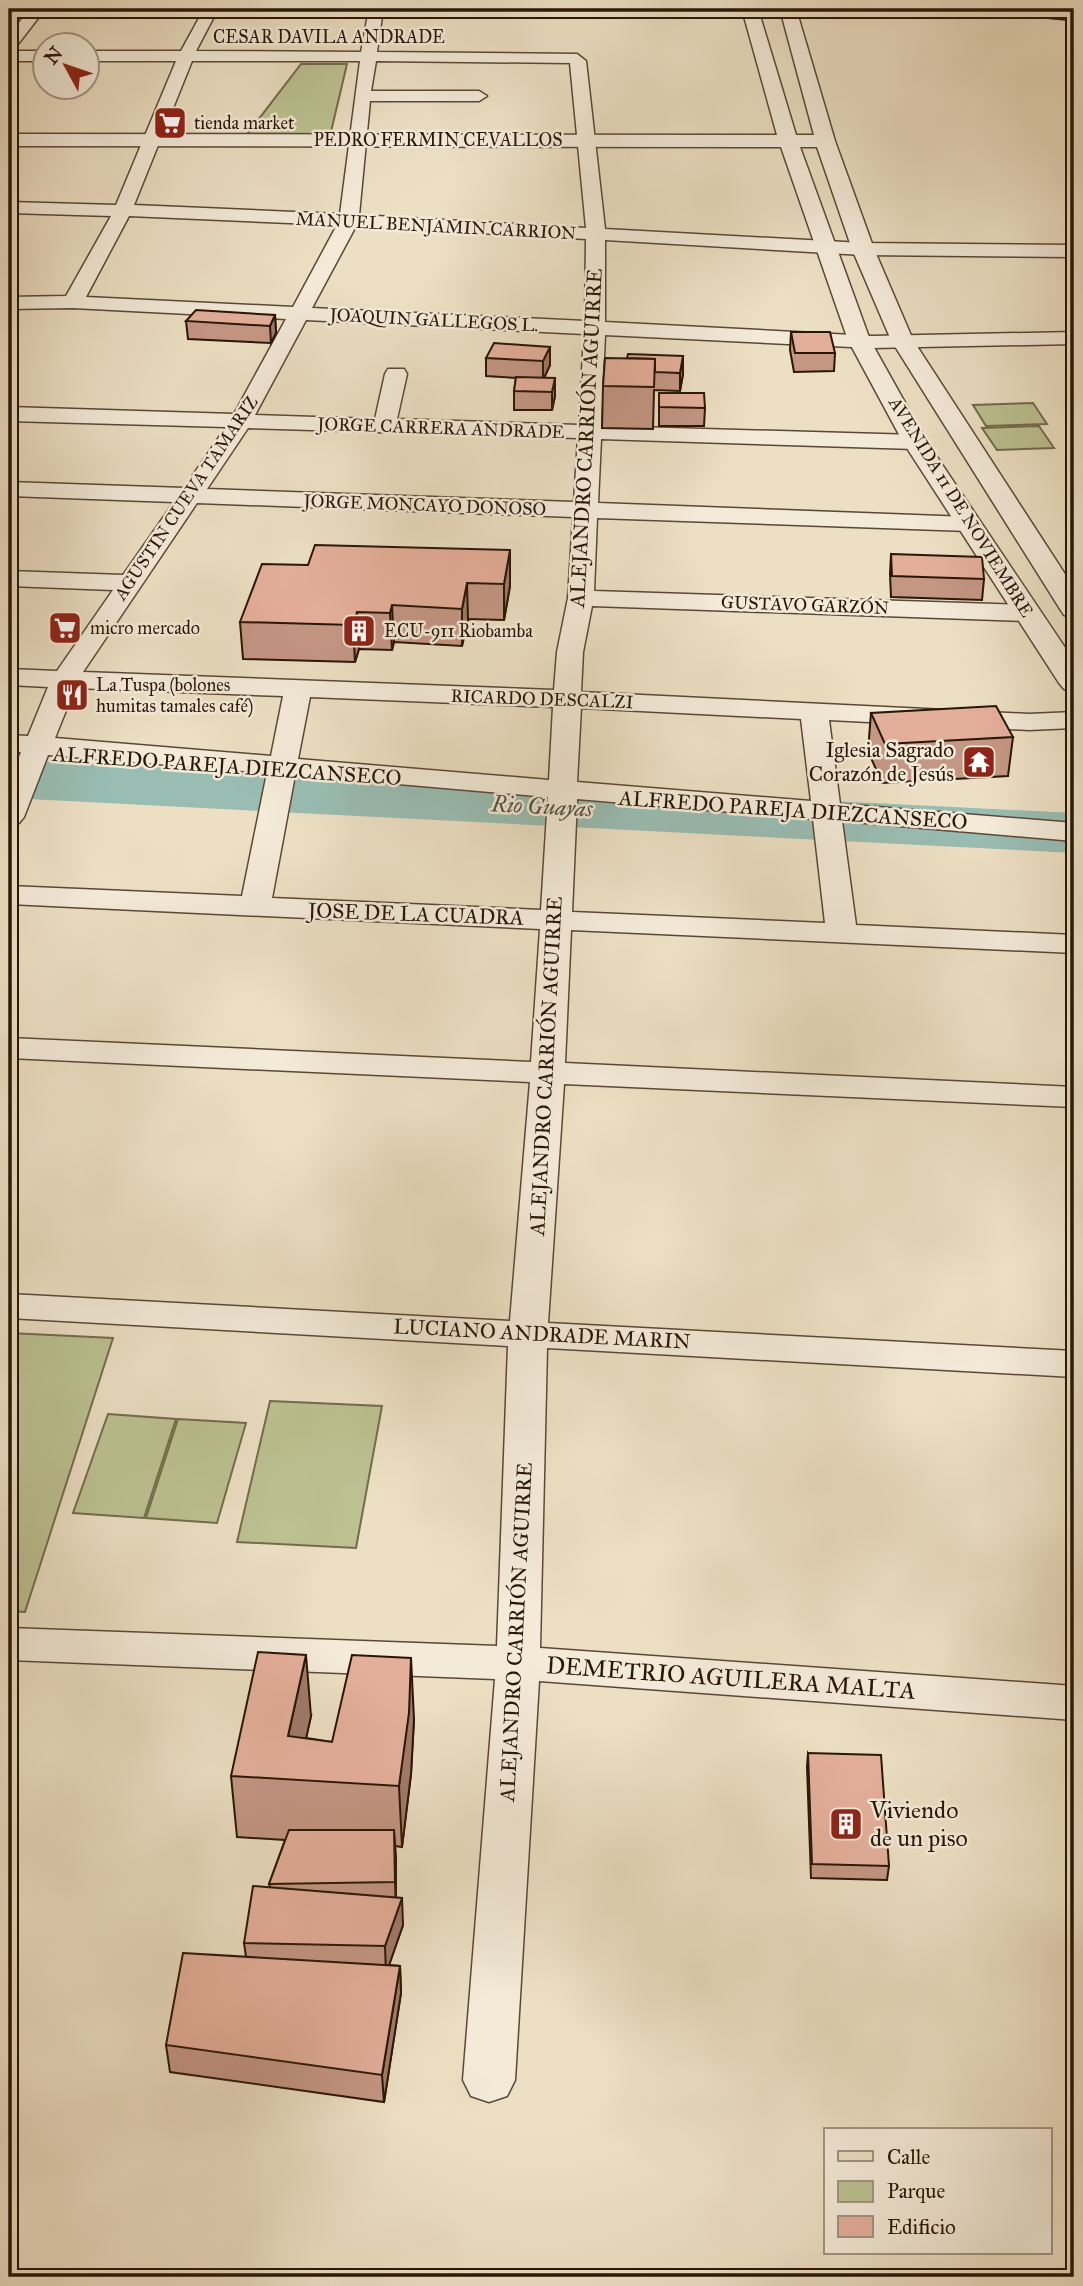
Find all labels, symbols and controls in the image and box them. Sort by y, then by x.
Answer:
street label: CESAR DAVILA ANDRADE [213,26,445,48]
north arrow [32,32,102,102]
text: N [39,42,67,69]
supermarket icon: tienda market [151,104,189,142]
place label: tienda market [194,112,295,134]
street label: PEDRO FERMIN CEVALLOS [314,129,562,151]
street label: MANUEL BENJAMIN CARRION [295,208,577,245]
street label: ALEJANDRO CARRIÓN AGUIRRE [563,268,608,609]
street label: JOAQUIN GALLEGOS L. [327,303,539,337]
street label: AGUSTIN CUEVA TAMARIZ [109,392,263,605]
street label: AVENIDA 11 DE NOVIEMBRE [884,392,1038,621]
street label: JORGE CARRERA ANDRADE [315,413,565,444]
street label: JORGE MONCAYO DONOSO [301,490,547,521]
street label: GUSTAVO GARZÓN [721,589,889,619]
supermarket icon: micro mercado [46,609,84,647]
building icon: ECU-911 Riobamba [340,612,378,650]
place label: micro mercado [90,617,200,639]
place label: ECU-911 Riobamba [384,620,533,642]
place label: La Tuspa (bolones humitas tamales café) [96,674,253,718]
restaurant icon: La Tuspa (bolones humitas tamales café) [53,676,91,714]
street label: RICARDO DESCALZI [450,685,634,713]
place label: Iglesia Sagrado Corazón de Jesús [809,737,954,787]
street label: ALFREDO PAREJA DIEZCANSECO [51,741,402,791]
temple icon: Iglesia Sagrado Corazón de Jesús [960,743,998,781]
street label: ALFREDO PAREJA DIEZCANSECO [617,785,968,835]
water label: Rio Guayas [490,789,594,823]
street label: ALEJANDRO CARRIÓN AGUIRRE [523,896,568,1237]
street label: JOSE DE LA CUADRA [306,897,524,931]
street label: LUCIANO ANDRADE MARIN [393,1313,691,1355]
street label: ALEJANDRO CARRIÓN AGUIRRE [493,1462,538,1803]
street label: DEMETRIO AGUILERA MALTA [545,1650,917,1706]
place label: Viviendo de un piso [869,1795,968,1853]
building icon: Viviendo de un piso [827,1805,865,1843]
legend [824,2128,1052,2254]
text: Calle [887,2144,930,2170]
text: Parque [887,2178,946,2204]
text: Edificio [887,2214,956,2240]

